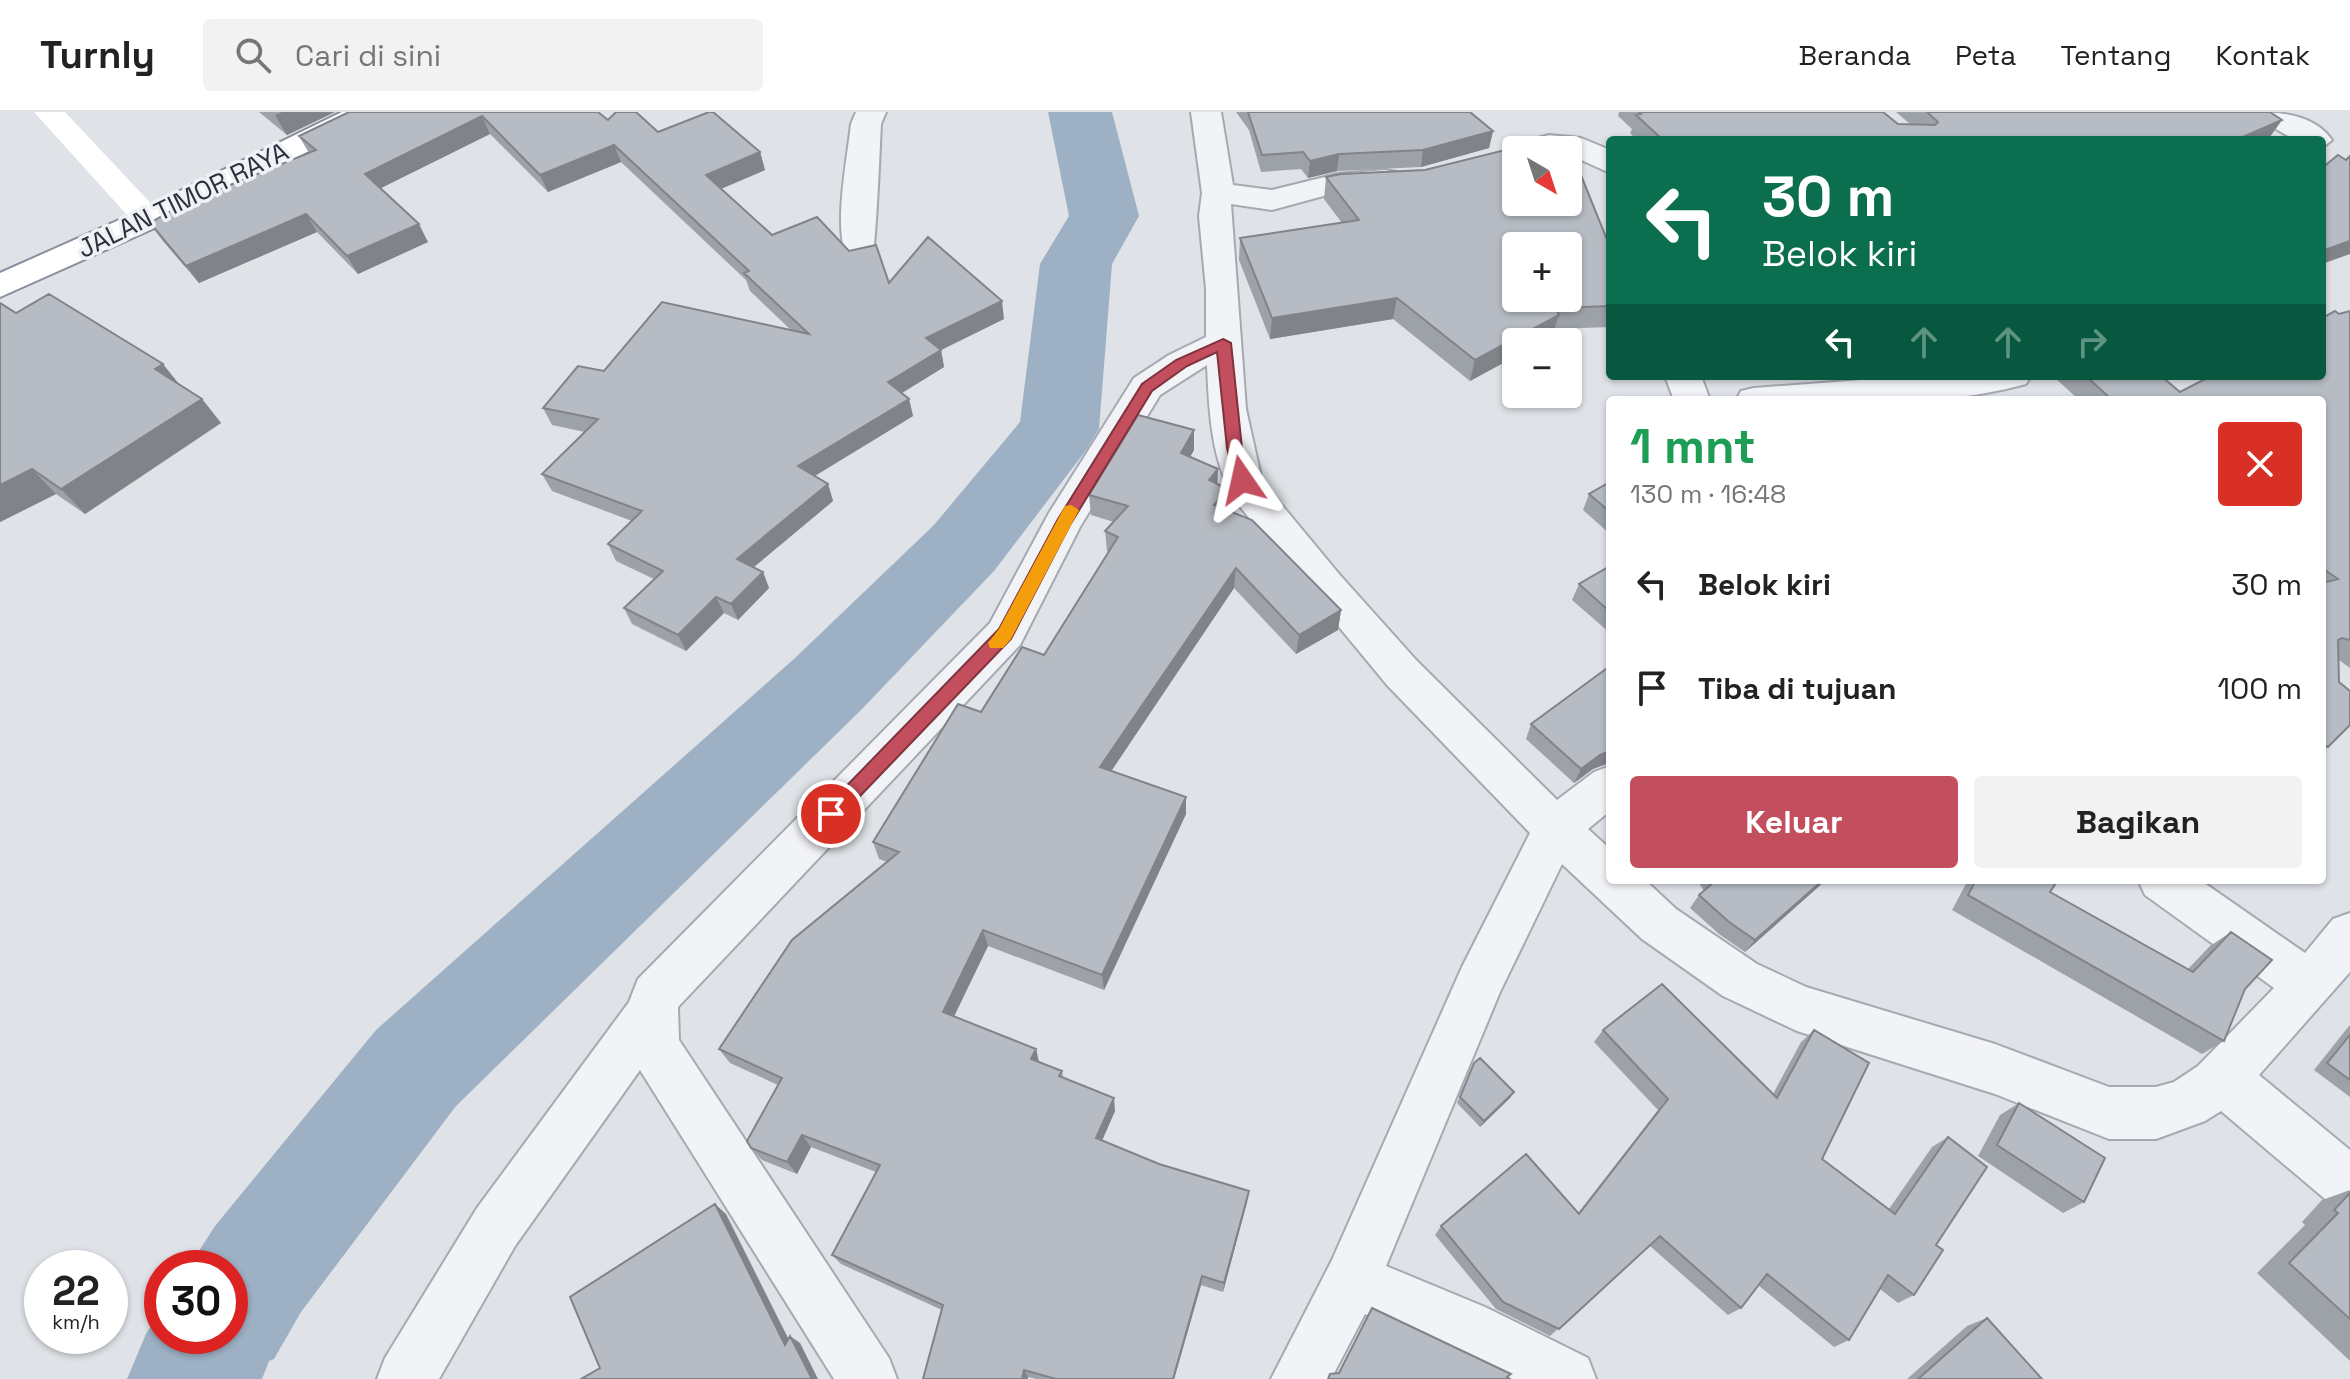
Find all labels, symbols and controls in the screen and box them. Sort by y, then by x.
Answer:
search box [203,19,763,91]
text: Turnly [40,31,155,79]
icon: search [231,33,275,77]
text: Cari di sini [295,36,441,75]
text: Beranda [1799,37,1911,73]
text: Peta [1955,37,2016,73]
text: Tentang [2060,37,2171,73]
text: Kontak [2215,37,2310,73]
street label: JALAN TIMOR RAYA [72,134,294,266]
north arrow [1502,136,1582,216]
map controls [1502,136,1582,408]
text: 30 m [1762,161,1894,232]
icon: left [1630,168,1734,272]
text: Belok kiri [1762,231,1917,277]
button: + [1502,232,1582,312]
icon: left [1818,320,1862,364]
icon: ahead [1902,320,1946,364]
icon: ahead [1986,320,2030,364]
icon: right [2070,320,2114,364]
button: − [1502,328,1582,408]
text: 1 mnt [1630,416,1756,477]
button: close [2218,422,2302,506]
position arrow [1200,438,1284,522]
text: 130 m · 16:48 [1630,477,1786,511]
icon: left [1630,562,1674,606]
text: Belok kiri [1698,565,1831,604]
text: 30 m [2231,565,2302,604]
icon: arrive [1630,666,1674,710]
text: Tiba di tujuan [1698,669,1897,708]
text: 100 m [2217,669,2302,708]
button: Keluar [1630,776,1958,868]
button: Bagikan [1974,776,2302,868]
pin [797,780,865,848]
icon: arrive [809,792,853,836]
speed limit sign: 30 [144,1250,248,1354]
text: 22 [52,1266,100,1317]
text: km/h [52,1309,100,1335]

